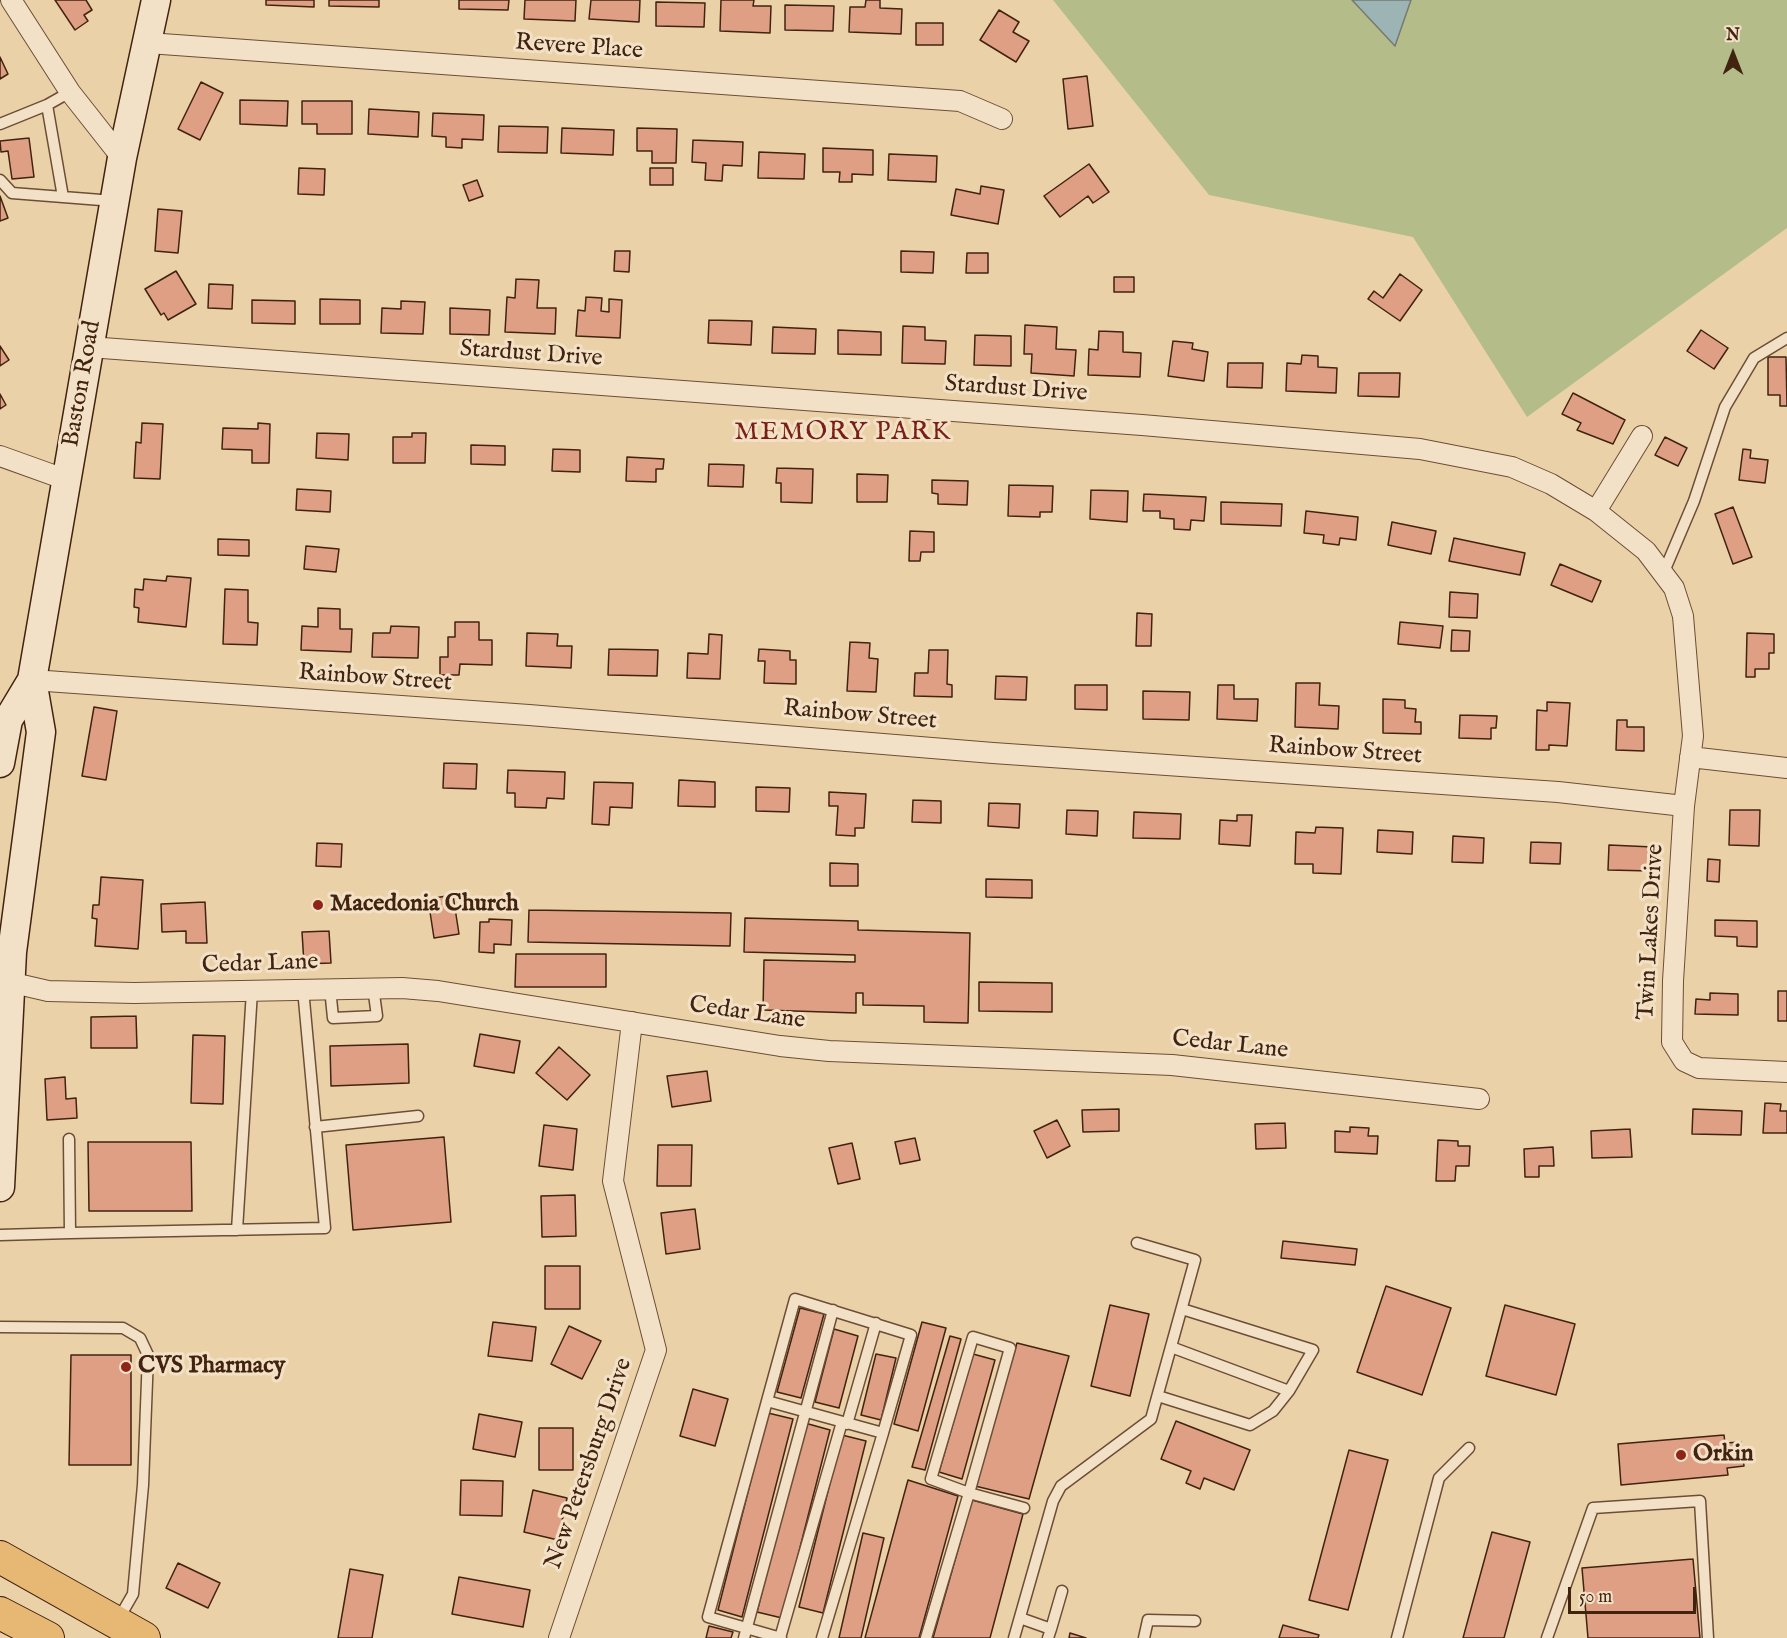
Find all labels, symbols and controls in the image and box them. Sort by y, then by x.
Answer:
north arrow [1703,24,1763,84]
text: N [1726,26,1740,46]
street label: Revere Place [514,29,644,67]
street label: Baston Road [58,318,108,450]
street label: Stardust Drive [459,336,603,374]
street label: Stardust Drive [944,371,1088,409]
district label: MEMORY PARK [734,418,952,450]
street label: Rainbow Street [297,659,453,699]
street label: Rainbow Street [782,695,938,737]
street label: Rainbow Street [1267,732,1423,772]
street label: Twin Lakes Drive [1633,843,1671,1021]
place label: Macedonia Church [330,891,519,919]
marker: Macedonia Church [311,898,325,912]
street label: Cedar Lane [201,949,319,981]
street label: Cedar Lane [687,992,807,1036]
street label: Cedar Lane [1171,1026,1289,1066]
place label: CVS Pharmacy [138,1353,285,1381]
street label: New Petersburg Drive [540,1355,640,1573]
marker: CVS Pharmacy [119,1360,133,1374]
place label: Orkin [1693,1441,1754,1469]
marker: Orkin [1674,1448,1688,1462]
scale bar [1571,1575,1698,1613]
text: 50 m [1579,1586,1612,1609]

